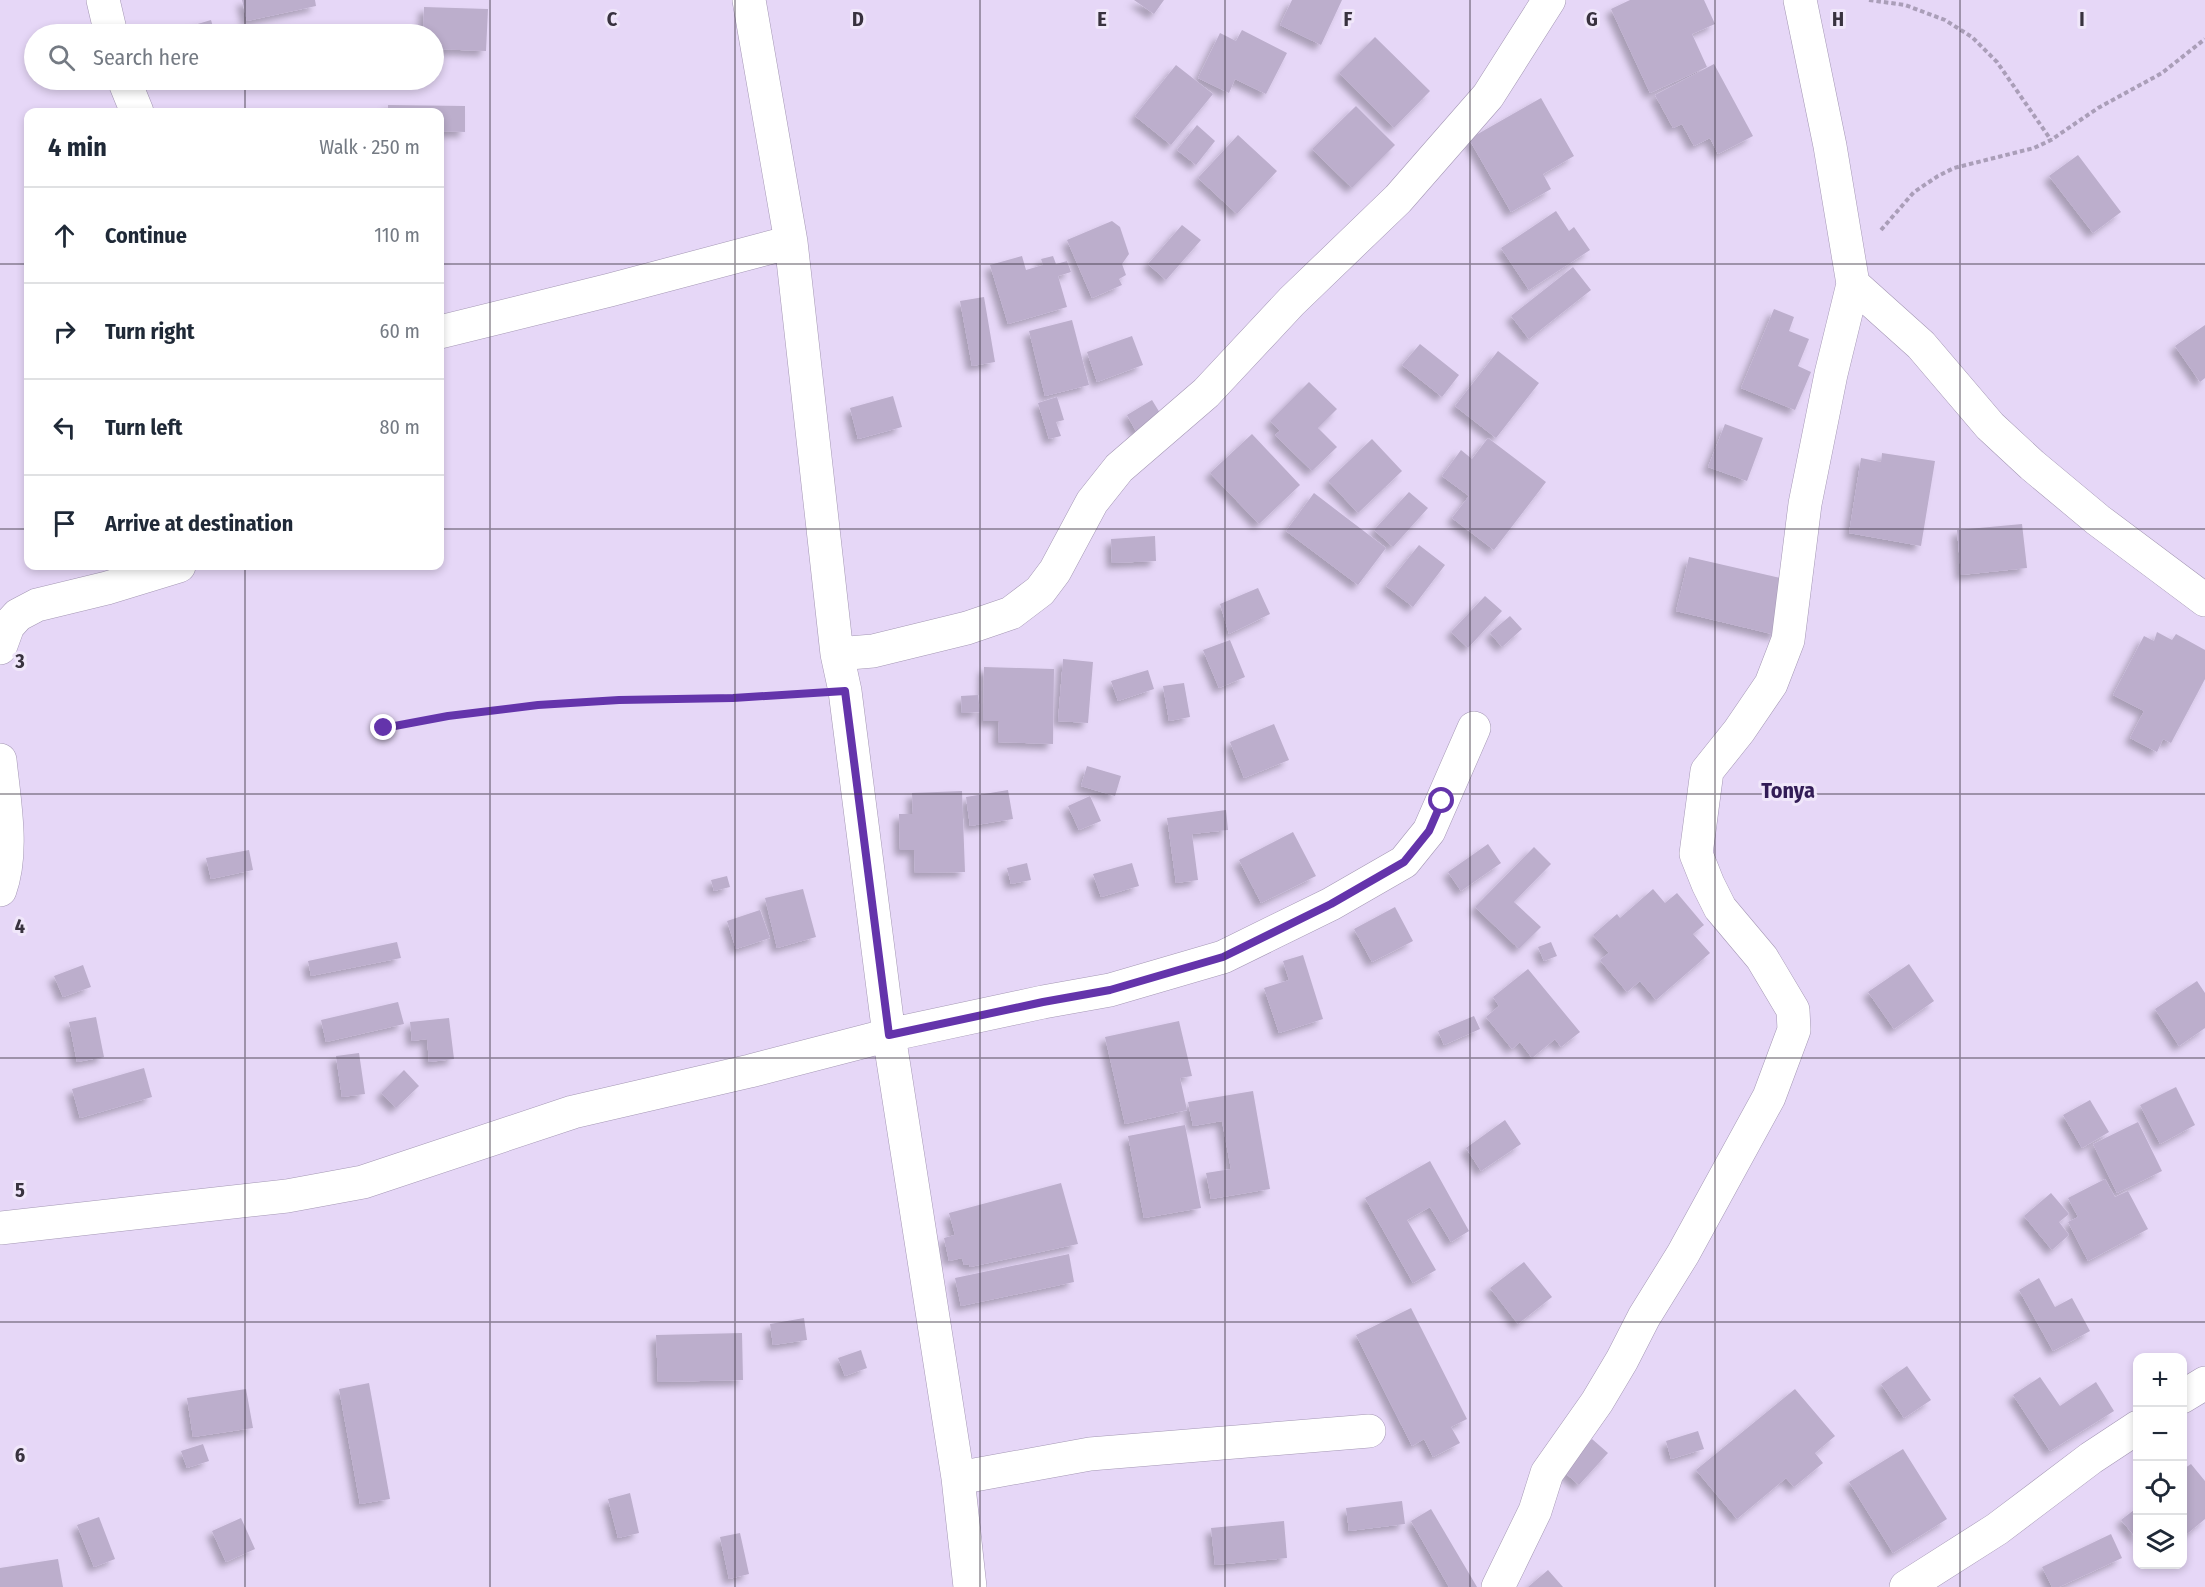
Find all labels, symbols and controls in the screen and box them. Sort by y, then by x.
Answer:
text: C [607,7,618,31]
text: D [852,7,864,31]
text: E [1097,7,1107,31]
text: F [1344,7,1353,31]
text: G [1586,7,1598,31]
text: H [1832,7,1844,31]
text: I [2079,7,2085,31]
search box [24,24,444,90]
icon: search [45,41,78,74]
text: Search here [93,44,199,71]
text: 4 min [48,132,107,163]
text: Walk · 250 m [319,135,420,159]
icon: ahead [48,219,81,252]
text: Continue [105,222,187,249]
text: 110 m [374,223,420,247]
icon: right [48,315,81,348]
text: Turn right [105,318,194,345]
text: 60 m [380,319,420,343]
icon: left [48,411,81,444]
text: Turn left [105,414,183,441]
text: 80 m [380,415,420,439]
icon: arrive [48,507,81,540]
text: Arrive at destination [105,510,293,537]
text: 3 [14,649,25,673]
route end [370,714,396,740]
district label: Tonya [1761,777,1815,804]
route start [1428,787,1454,813]
text: 4 [15,914,25,938]
text: 5 [15,1178,25,1202]
map controls [2133,1353,2187,1569]
button: + [2133,1353,2187,1407]
button: − [2133,1407,2187,1461]
text: 6 [15,1443,25,1467]
button: locate [2133,1461,2187,1515]
button: layers [2133,1515,2187,1569]

